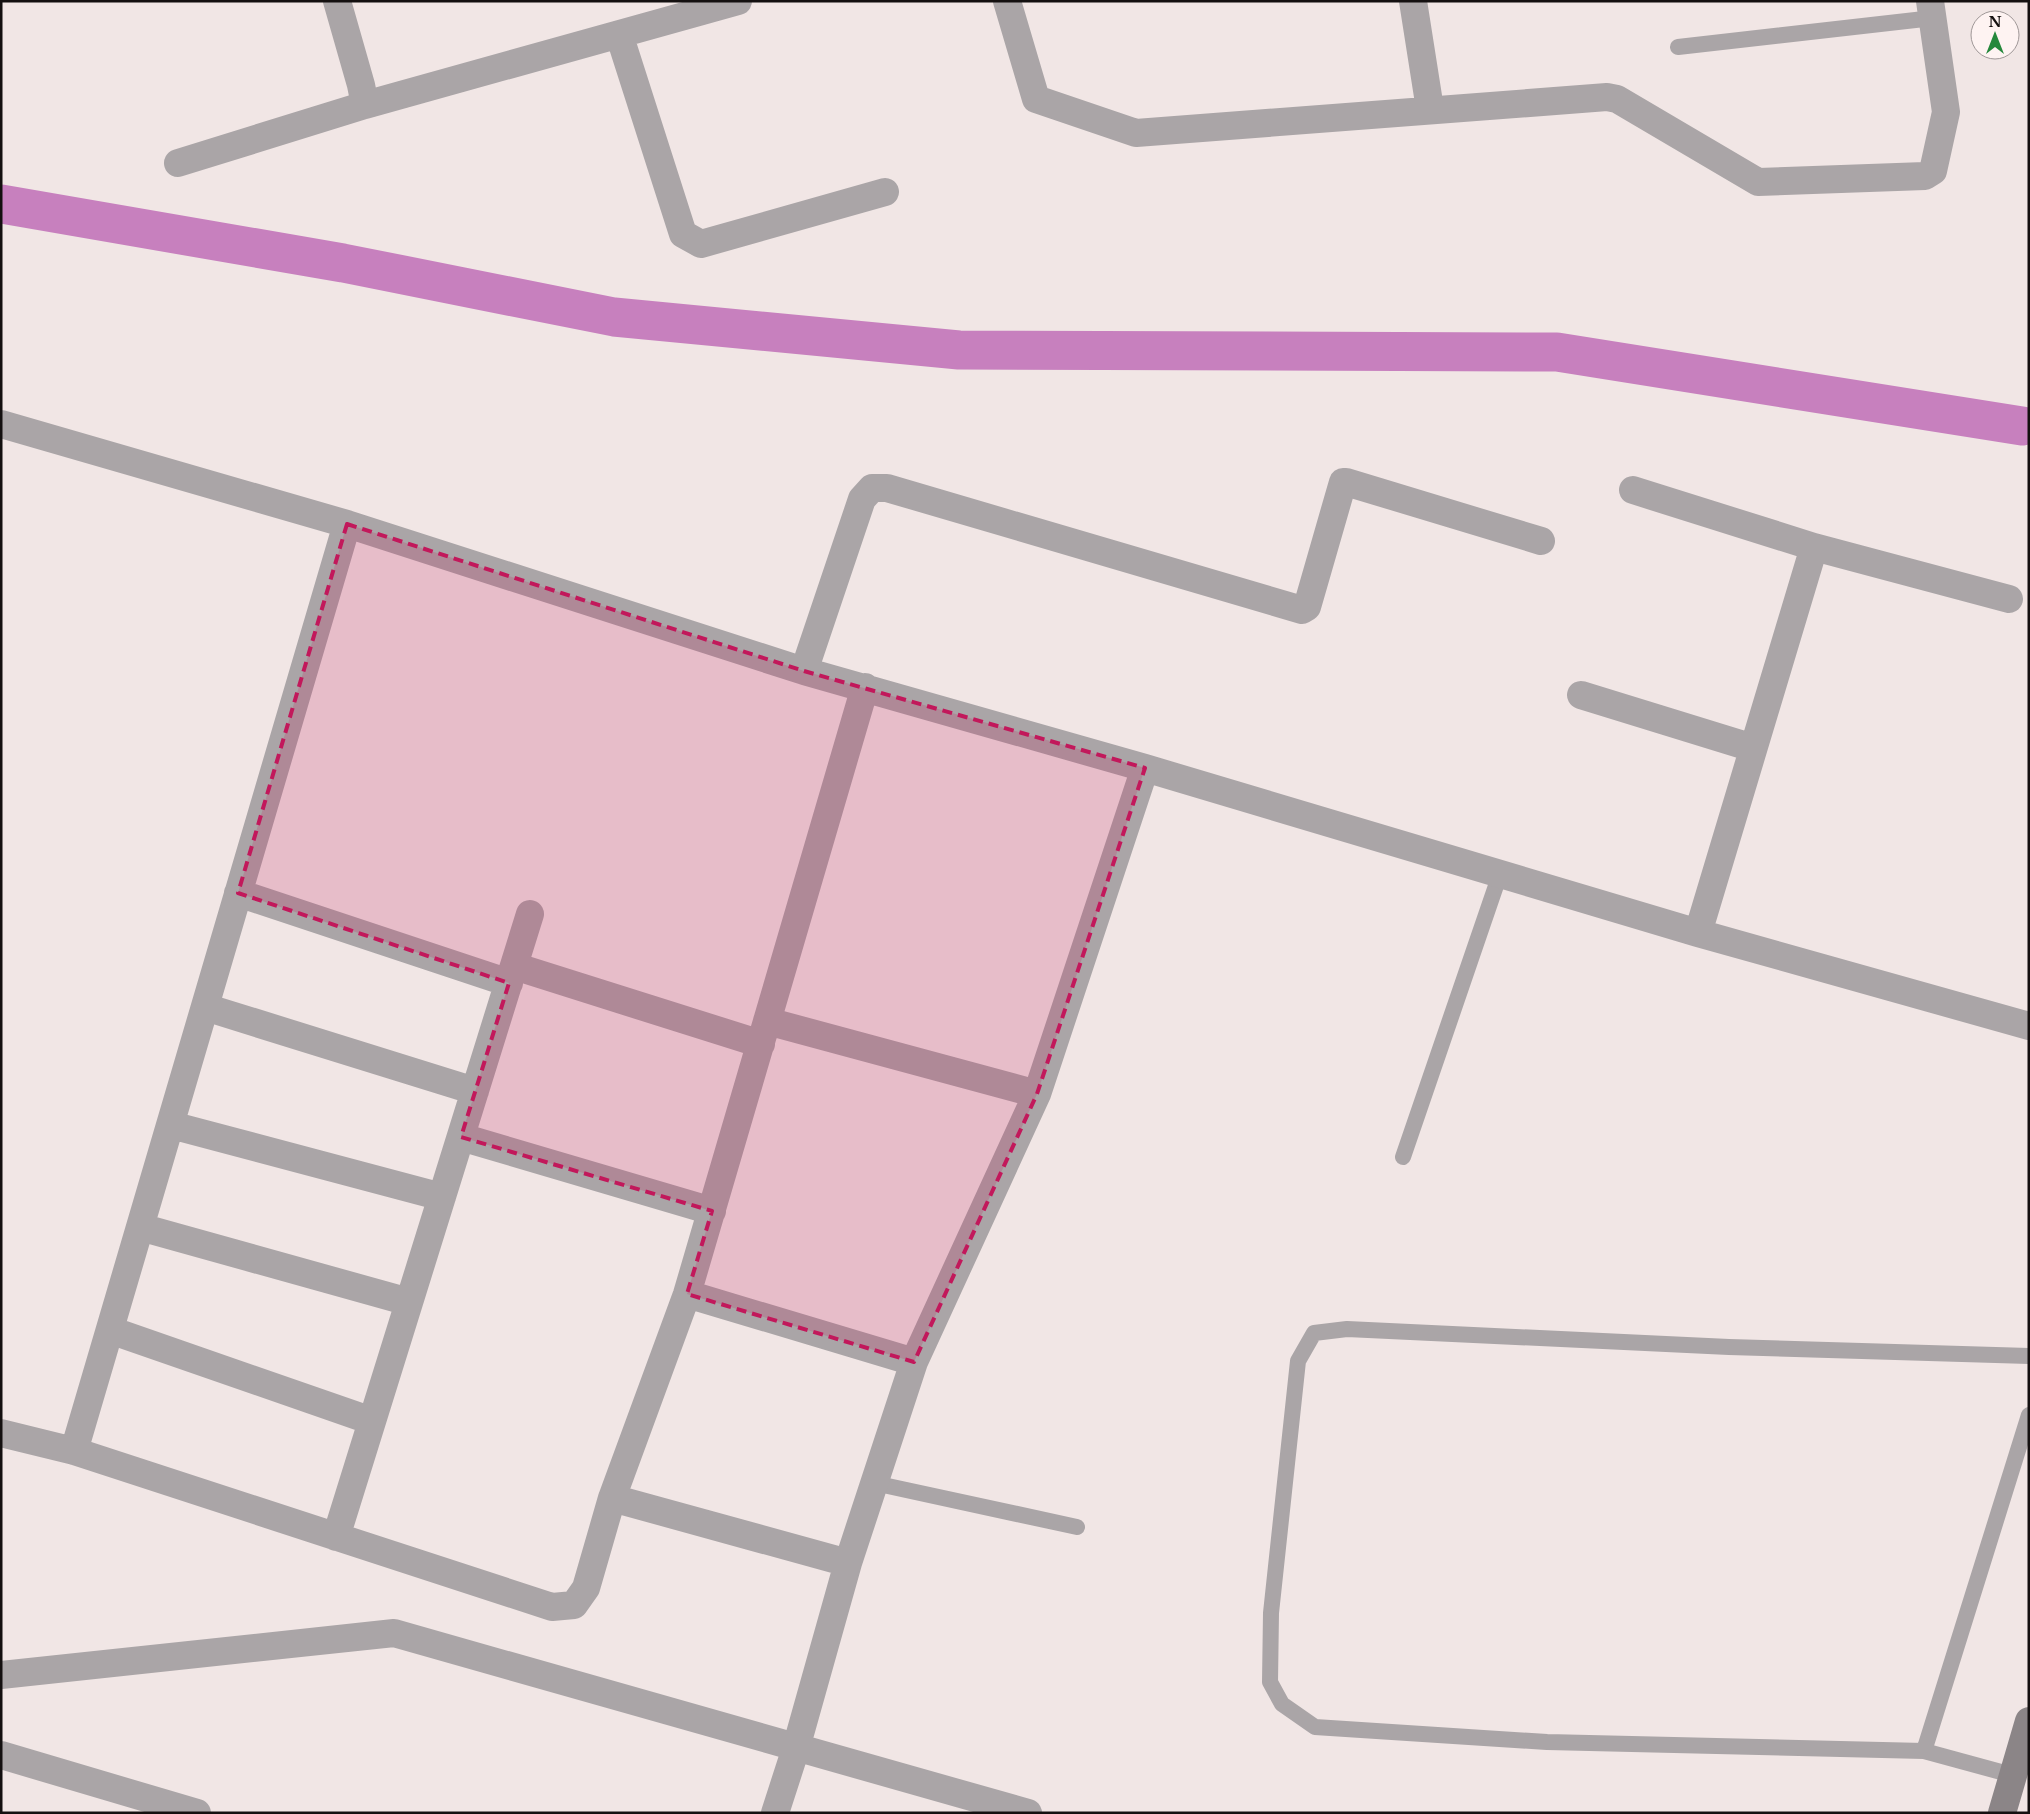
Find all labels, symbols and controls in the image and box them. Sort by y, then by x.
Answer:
north arrow [1970,10,2020,60]
text: N [1988,13,2002,31]

